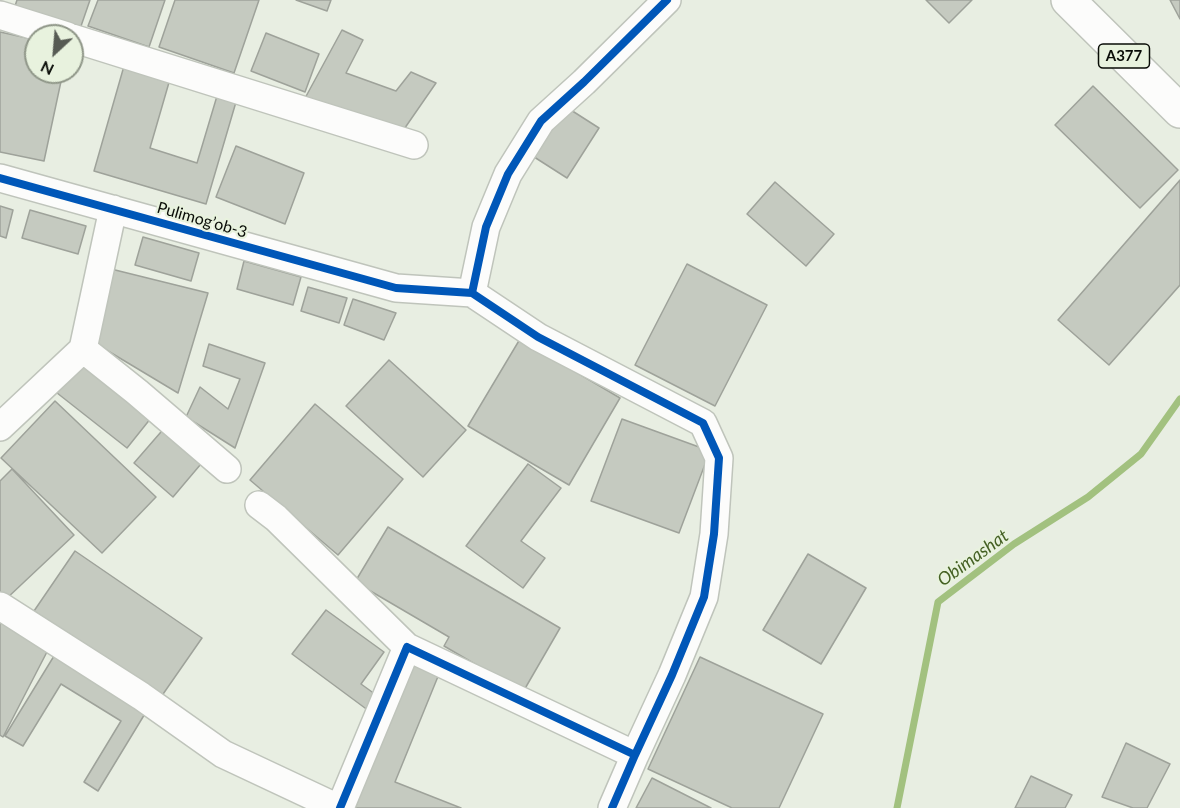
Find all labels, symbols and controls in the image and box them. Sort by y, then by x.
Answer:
north arrow [24,24,84,84]
road number: A377 [1098,44,1150,68]
text: N [37,58,56,80]
street label: Pulimog’ob-3 [155,198,249,242]
water label: Obimashat [933,525,1013,591]

